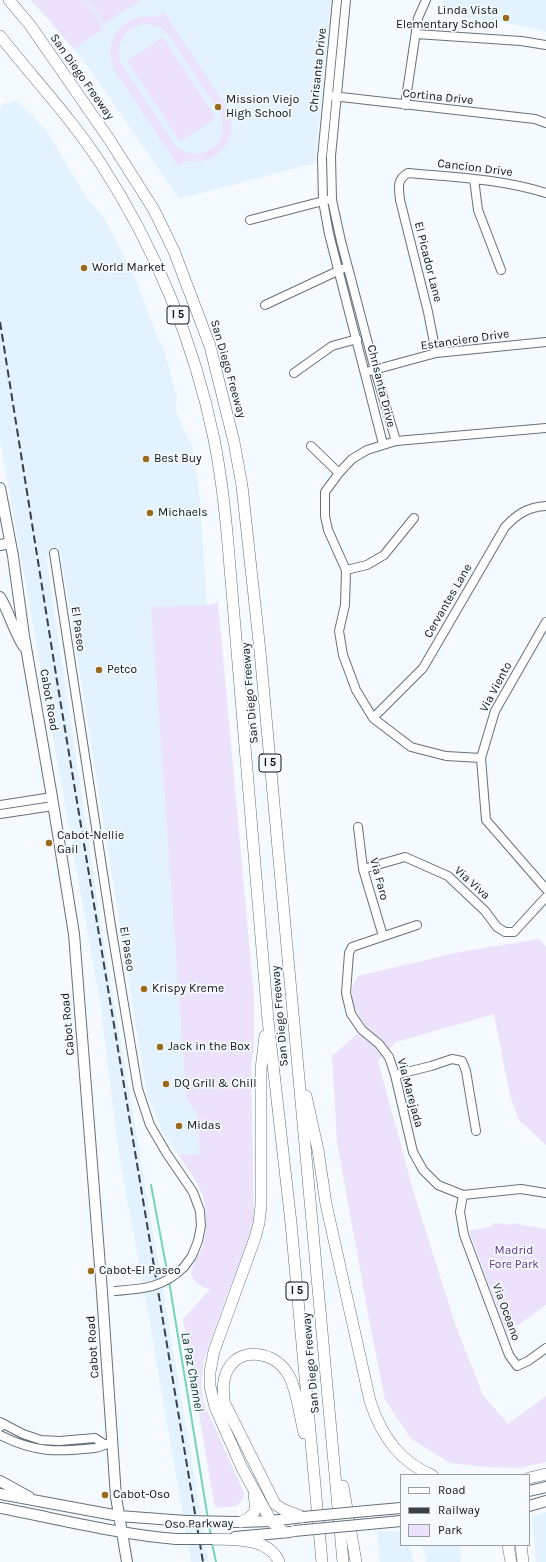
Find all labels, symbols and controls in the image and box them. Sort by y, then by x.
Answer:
place label: Linda Vista Elementary School [396,4,498,32]
marker: Linda Vista Elementary School [501,13,511,23]
street label: Chrisanta Drive [306,27,330,113]
street label: San Diego Freeway [47,31,117,123]
street label: Cortina Drive [402,86,474,108]
place label: Mission Viejo High School [226,93,299,121]
marker: Mission Viejo High School [213,102,223,112]
street label: Cancion Drive [437,156,513,180]
street label: El Picador Lane [411,220,445,304]
place label: World Market [92,261,165,275]
marker: World Market [79,263,89,273]
road number: I 5 [167,306,189,324]
street label: San Diego Freeway [207,318,249,420]
street label: Estanciero Drive [420,327,510,353]
street label: Chrisanta Drive [364,343,398,429]
place label: Best Buy [154,452,202,466]
marker: Best Buy [141,454,151,464]
place label: Michaels [158,506,208,520]
marker: Michaels [145,508,155,518]
street label: Cervantes Lane [421,561,475,641]
street label: El Paseo [68,606,88,652]
street label: San Diego Freeway [238,642,262,744]
street label: Via Viento [477,660,515,714]
place label: Petco [107,663,137,677]
marker: Petco [94,665,104,675]
street label: Cabot Road [36,668,62,732]
road number: I 5 [259,754,281,772]
place label: Cabot-Nellie Gail [57,829,124,857]
marker: Cabot-Nellie Gail [44,838,54,848]
street label: Via Faro [366,856,392,902]
street label: Via Viva [451,863,493,903]
street label: El Paseo [116,926,138,972]
street label: San Diego Freeway [268,965,292,1067]
place label: Krispy Kreme [152,982,224,996]
marker: Krispy Kreme [139,984,149,994]
street label: Cabot Road [58,992,78,1056]
place label: Jack in the Box [168,1040,250,1054]
marker: Jack in the Box [155,1042,165,1052]
street label: Via Marejada [394,1057,426,1129]
place label: DQ Grill & Chill [174,1077,257,1091]
marker: DQ Grill & Chill [161,1079,171,1089]
place label: Midas [187,1119,221,1133]
marker: Midas [174,1121,184,1131]
park label: Madrid Fore Park [489,1244,539,1272]
place label: Cabot-El Paseo [99,1264,181,1278]
marker: Cabot-El Paseo [86,1266,96,1276]
street label: Via Oceano [489,1281,523,1343]
road number: I 5 [286,1282,308,1300]
street label: San Diego Freeway [299,1312,323,1414]
street label: Cabot Road [84,1315,102,1379]
water label: La Paz Channel [177,1331,207,1413]
legend [400,1474,530,1546]
text: Road [438,1483,466,1497]
place label: Cabot-Oso [113,1488,170,1502]
marker: Cabot-Oso [100,1490,110,1500]
text: Railway [438,1503,480,1517]
street label: Oso Parkway [165,1516,233,1532]
text: Park [438,1523,462,1537]

